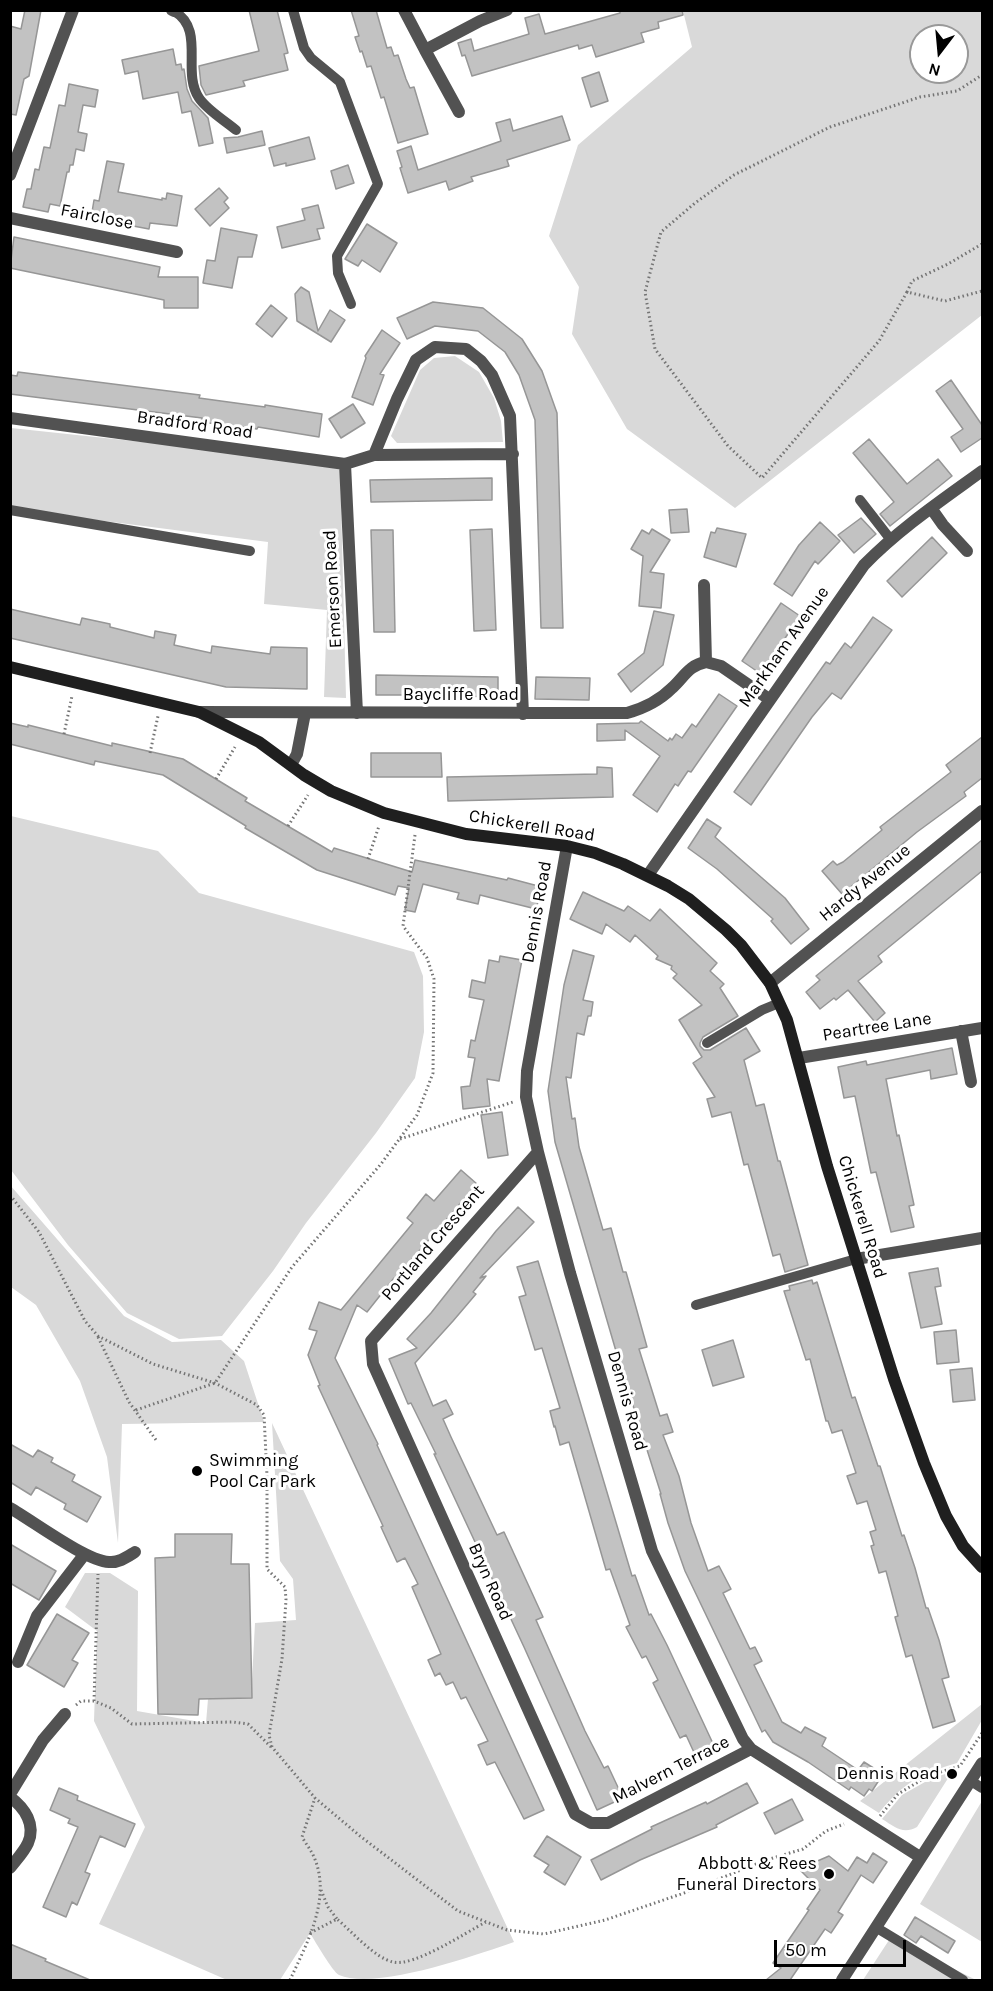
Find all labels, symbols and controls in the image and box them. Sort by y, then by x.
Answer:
north arrow [909,24,969,84]
text: N [926,59,943,81]
street label: Fairclose [59,199,135,235]
street label: Bradford Road [135,406,255,444]
street label: Emerson Road [319,529,347,649]
street label: Markham Avenue [734,582,834,712]
street label: Baycliffe Road [403,684,519,706]
street label: Chickerell Road [467,805,597,847]
street label: Hardy Avenue [815,840,915,926]
street label: Dennis Road [517,859,557,965]
street label: Peartree Lane [821,1008,933,1046]
street label: Chickerell Road [833,1153,891,1281]
street label: Portland Crescent [377,1181,489,1305]
street label: Dennis Road [602,1348,652,1454]
place label: Swimming Pool Car Park [209,1450,316,1492]
marker: Swimming Pool Car Park [190,1464,204,1478]
street label: Bryn Road [463,1540,517,1624]
street label: Malvern Terrace [609,1731,733,1809]
place label: Dennis Road [837,1763,940,1785]
marker: Dennis Road [945,1767,959,1781]
place label: Abbott & Rees Funeral Directors [676,1853,817,1896]
marker: Abbott & Rees Funeral Directors [822,1867,836,1881]
scale bar [777,1928,909,1966]
text: 50 m [785,1939,827,1961]

